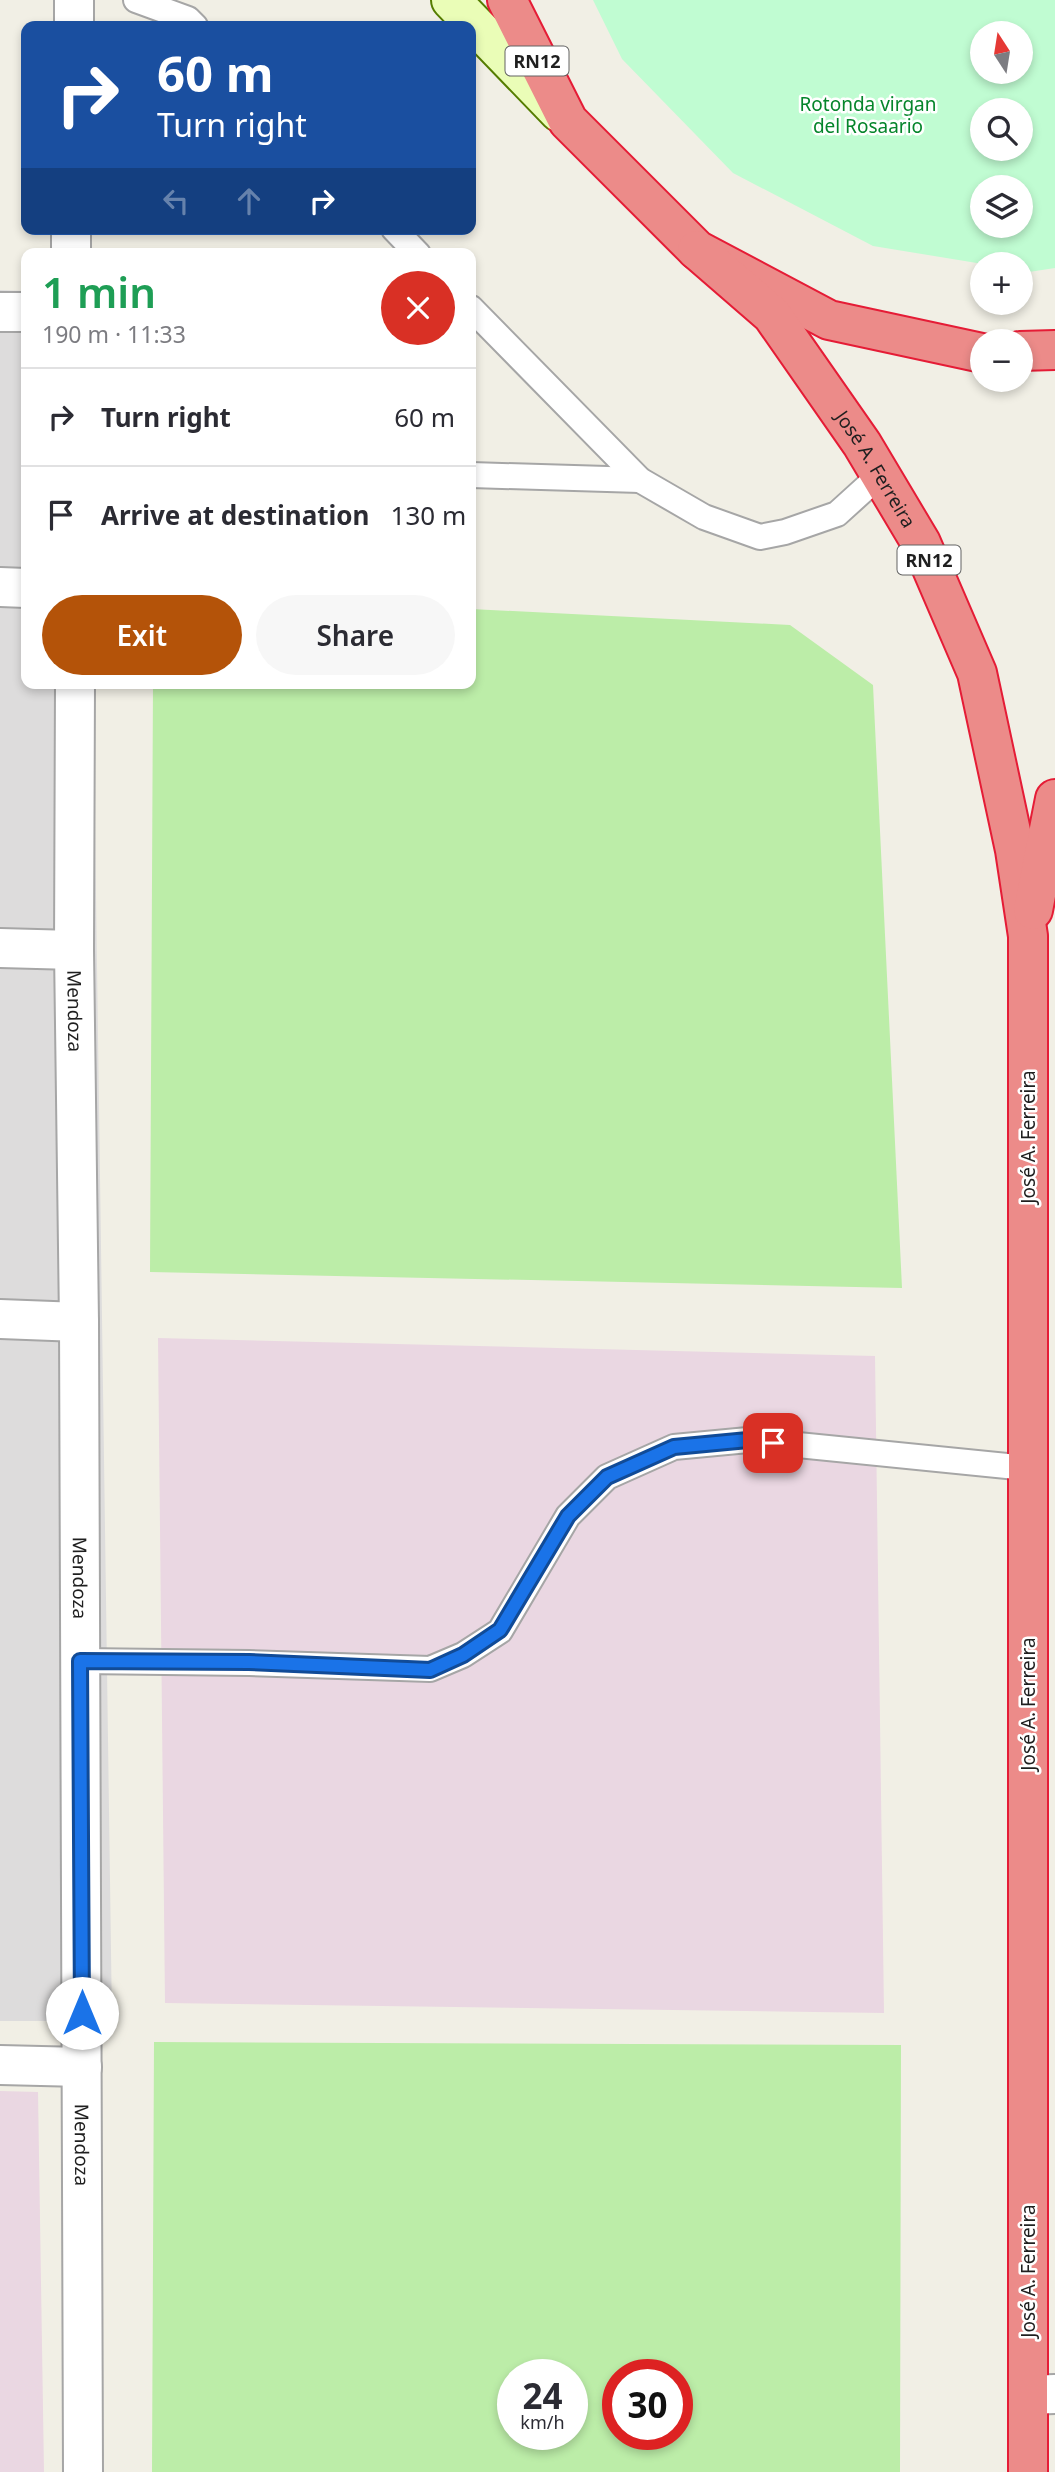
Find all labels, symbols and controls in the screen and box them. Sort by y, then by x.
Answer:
north arrow [970,21,1032,84]
map controls [970,21,1033,392]
text: 60 m [157,40,274,106]
road number: RN12 [505,46,568,76]
icon: right [42,49,133,140]
park label: Rotonda virgan del Rosaario [800,91,937,139]
button: search [970,98,1033,161]
text: Turn right [157,103,307,146]
button: layers [970,175,1033,238]
icon: left [157,182,195,220]
icon: ahead [230,182,268,220]
icon: right [303,182,341,220]
button: + [970,252,1033,315]
text: 1 min [42,263,156,320]
button: close [381,271,455,345]
text: 190 m · 11:33 [42,318,186,350]
button: − [970,329,1033,392]
icon: right [42,398,80,436]
text: Turn right [101,399,231,435]
text: 60 m [394,399,455,435]
street label: José A. Ferreira [828,404,922,532]
icon: arrive [42,496,80,534]
text: Arrive at destination [101,497,370,533]
text: 130 m [391,497,466,533]
road number: RN12 [898,546,960,574]
button: Exit [42,595,242,675]
button: Share [256,595,455,675]
street label: Mendoza [61,970,88,1052]
street label: José A. Ferreira [1015,1070,1041,1206]
pin [743,1413,803,1473]
icon: arrive [754,1424,792,1462]
street label: Mendoza [67,1537,93,1619]
street label: José A. Ferreira [1015,1637,1041,1773]
position arrow [45,1976,119,2050]
street label: Mendoza [69,2104,95,2186]
street label: José A. Ferreira [1015,2204,1041,2340]
speed limit sign: 30 [602,2359,693,2450]
text: 24 [522,2372,563,2419]
text: km/h [520,2410,565,2434]

